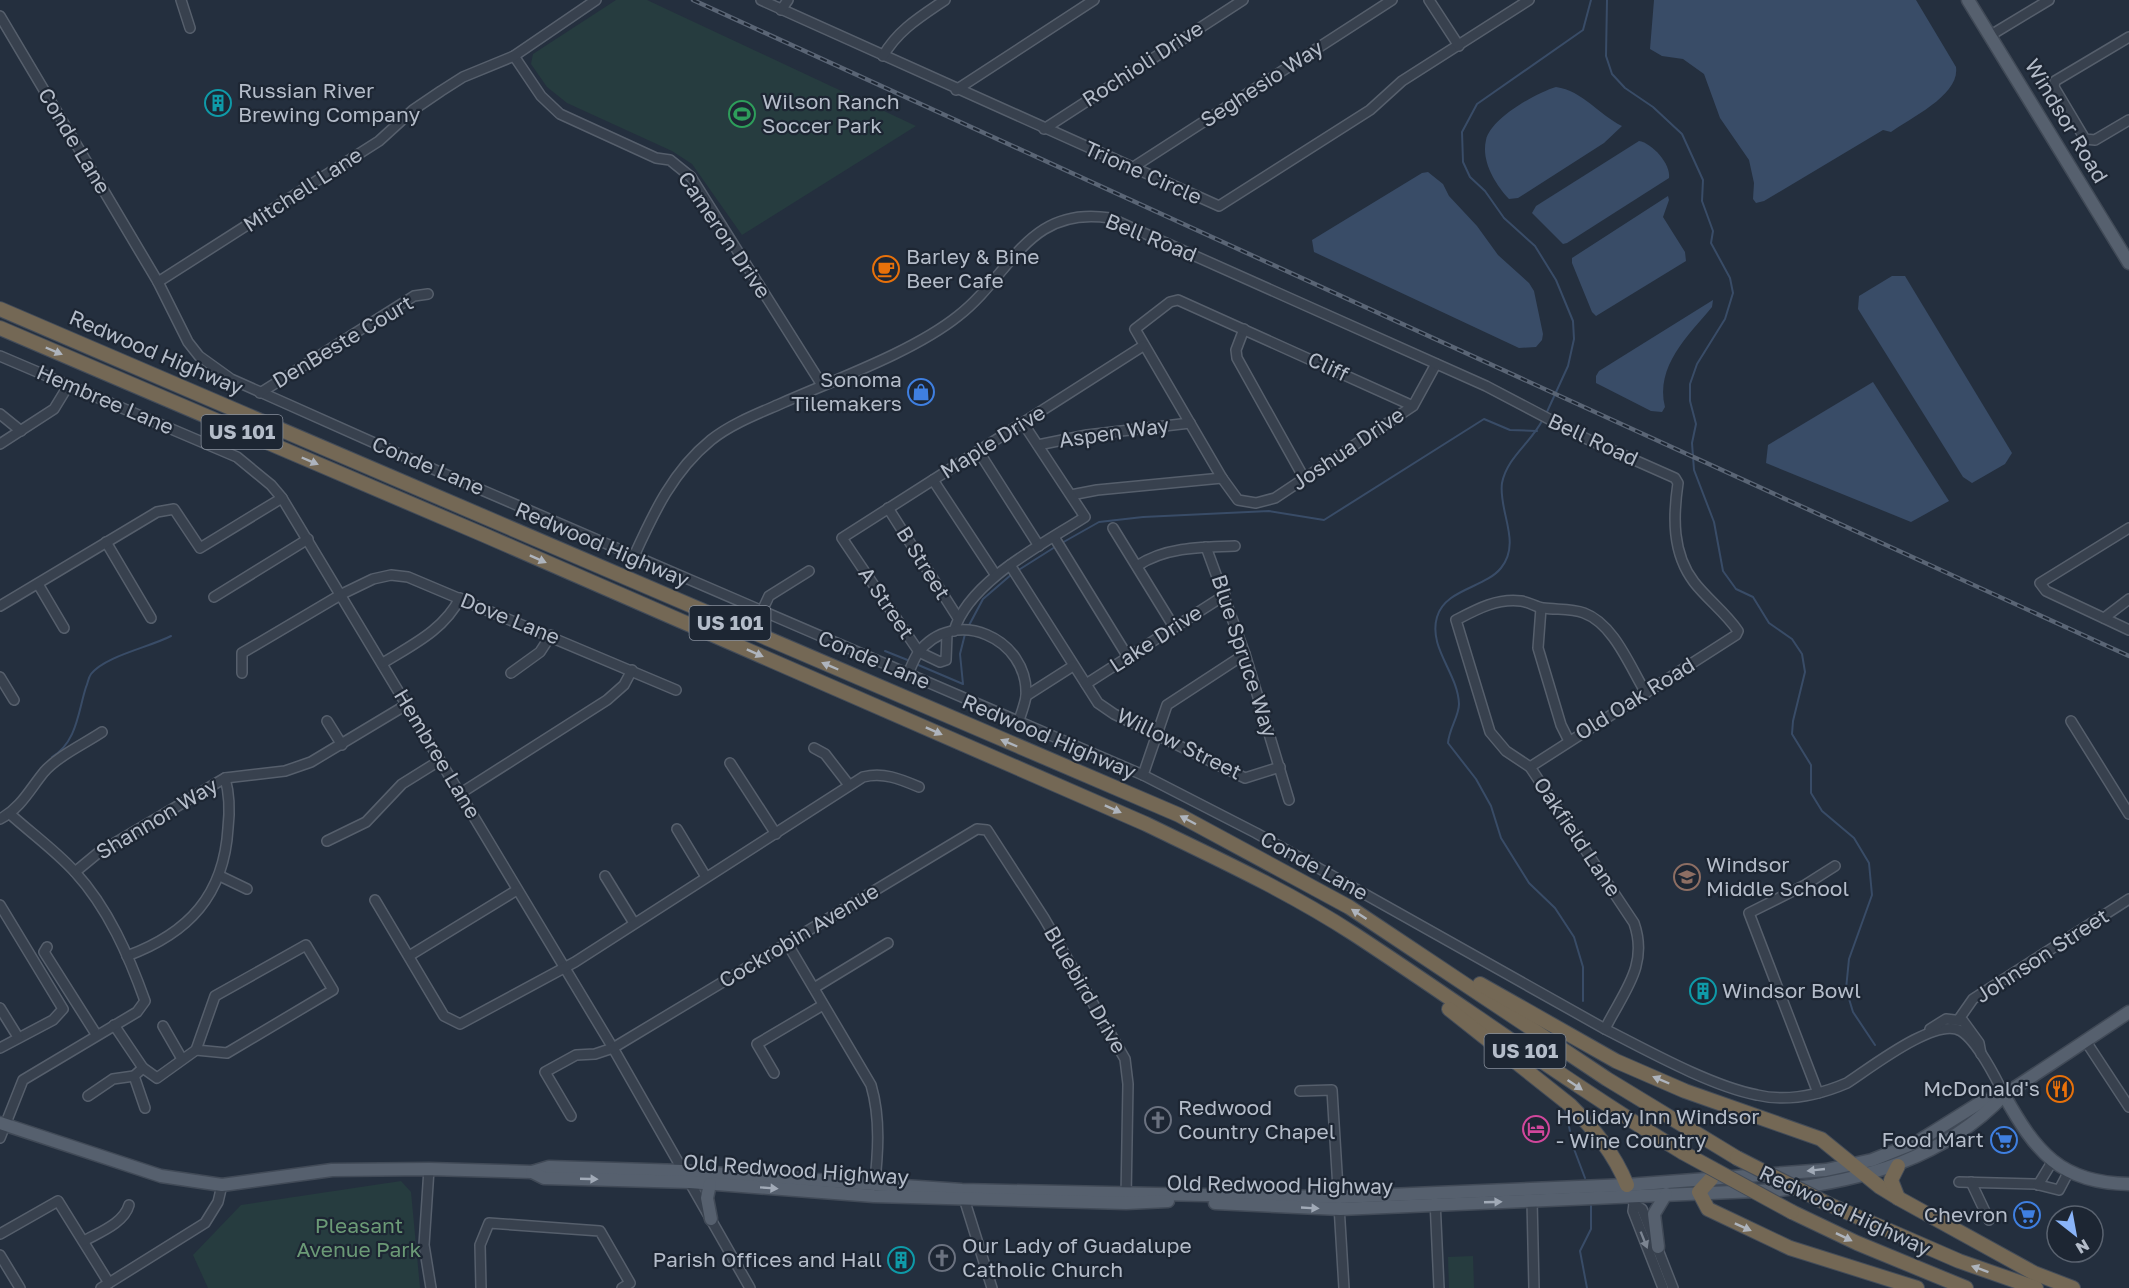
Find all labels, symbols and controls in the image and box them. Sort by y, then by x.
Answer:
street label: Rochioli Drive [1077,14,1208,112]
street label: Seghesio Way [1195,34,1328,132]
street label: Windsor Road [2020,54,2114,187]
place label: Russian River Brewing Company [238,77,420,127]
street label: Conde Lane [33,83,117,198]
building icon: Russian River Brewing Company [203,88,233,118]
place label: Wilson Ranch Soccer Park [762,88,900,138]
sports icon: Wilson Ranch Soccer Park [727,99,757,129]
street label: Trione Circle [1081,135,1206,210]
street label: Mitchell Lane [238,141,367,237]
street label: Cameron Drive [673,166,777,303]
street label: Bell Road [1102,207,1201,267]
place label: Barley & Bine Beer Cafe [906,243,1040,293]
cafe icon: Barley & Bine Beer Cafe [871,254,901,284]
street label: DenBeste Court [267,289,418,393]
street label: Redwood Highway [66,304,247,401]
street label: Cliff [1304,345,1353,387]
one-way arrow [45,346,63,356]
street label: Hembree Lane [33,359,178,440]
place label: Sonoma Tilemakers [791,366,902,416]
shop icon: Sonoma Tilemakers [906,377,936,407]
street label: Maple Drive [935,399,1050,484]
street label: Joshua Drive [1286,401,1409,495]
street label: Bell Road [1544,407,1643,471]
street label: Aspen Way [1057,411,1171,453]
road number: US 101 [202,415,282,449]
street label: Conde Lane [368,430,488,500]
one-way arrow [302,456,320,466]
street label: Redwood Highway [512,496,693,593]
street label: B Street [891,521,956,604]
one-way arrow [529,555,547,564]
street label: A Street [853,561,920,643]
street label: Blue Spruce Way [1206,571,1284,741]
street label: Dove Lane [457,586,564,650]
street label: Lake Drive [1104,599,1207,678]
road number: US 101 [690,606,771,640]
street label: Conde Lane [814,624,934,694]
one-way arrow [747,649,764,658]
street label: Old Oak Road [1570,651,1699,745]
one-way arrow [821,661,839,670]
street label: Hembree Lane [389,684,487,823]
street label: Redwood Highway [959,688,1140,785]
street label: Willow Street [1113,702,1246,785]
one-way arrow [925,727,943,737]
one-way arrow [1001,738,1018,747]
street label: Shannon Way [91,772,222,865]
street label: Oakfield Lane [1528,772,1627,901]
one-way arrow [1104,804,1122,814]
one-way arrow [1179,815,1196,825]
street label: Conde Lane [1256,825,1373,905]
place label: Windsor Middle School [1706,851,1849,901]
school or university icon: Windsor Middle School [1672,862,1702,892]
street label: Cockrobin Avenue [714,877,883,993]
street label: Johnson Street [1970,902,2113,1008]
one-way arrow [1351,908,1367,919]
street label: Bluebird Drive [1039,921,1133,1058]
building icon: Windsor Bowl [1688,976,1718,1006]
place label: Windsor Bowl [1722,977,1861,1003]
road number: US 101 [1484,1034,1565,1068]
restaurant icon: McDonald's [2045,1074,2075,1104]
one-way arrow [1651,1075,1669,1085]
place label: McDonald's [1923,1075,2040,1101]
one-way arrow [1567,1079,1583,1090]
place label: Redwood Country Chapel [1178,1094,1335,1144]
place label: Holiday Inn Windsor - Wine Country [1556,1103,1760,1153]
church icon: Redwood Country Chapel [1143,1105,1173,1135]
hotel icon: Holiday Inn Windsor - Wine Country [1521,1114,1551,1144]
supermarket icon: Food Mart [1989,1125,2019,1155]
place label: Food Mart [1881,1126,1984,1152]
street label: Old Redwood Highway [682,1148,910,1190]
street label: Redwood Highway [1755,1159,1936,1261]
one-way arrow [1806,1165,1825,1175]
street label: Old Redwood Highway [1167,1169,1394,1199]
one-way arrow [580,1175,599,1184]
one-way arrow [759,1183,778,1193]
one-way arrow [1484,1198,1503,1207]
supermarket icon: Chevron [2012,1200,2042,1230]
place label: Chevron [1924,1201,2008,1227]
one-way arrow [1301,1203,1320,1212]
north arrow [2045,1204,2105,1264]
park label: Pleasant Avenue Park [297,1212,422,1262]
one-way arrow [1735,1222,1752,1231]
one-way arrow [1640,1231,1649,1249]
place label: Our Lady of Guadalupe Catholic Church [962,1232,1192,1282]
one-way arrow [1836,1233,1853,1242]
text: N [2072,1235,2093,1259]
church icon: Our Lady of Guadalupe Catholic Church [927,1243,957,1273]
building icon: Parish Offices and Hall [886,1245,916,1275]
place label: Parish Offices and Hall [653,1246,882,1272]
one-way arrow [1971,1264,1989,1273]

